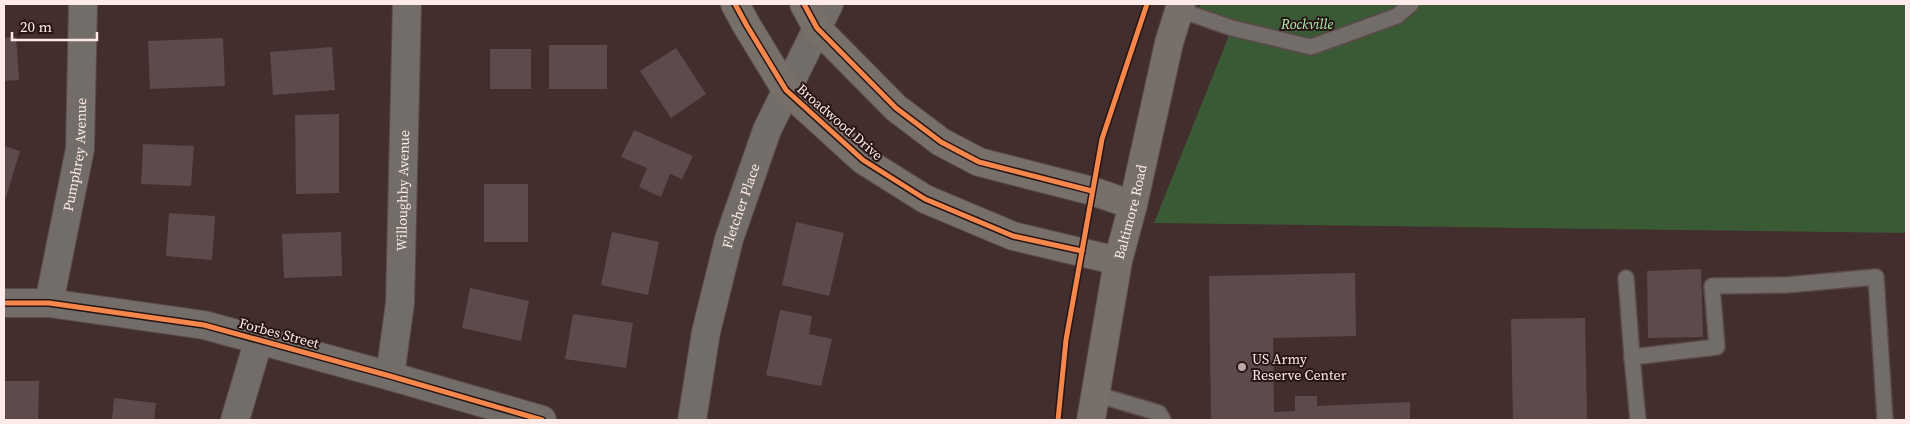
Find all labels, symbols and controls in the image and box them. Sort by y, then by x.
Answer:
scale bar [12,10,98,42]
park label: Rockville [1280,14,1333,34]
text: 20 m [20,16,52,37]
street label: Broadwood Drive [793,79,887,165]
street label: Pumphrey Avenue [58,98,91,213]
street label: Willoughby Avenue [391,130,414,252]
street label: Fletcher Place [717,161,765,250]
street label: Baltimore Road [1109,162,1152,262]
street label: Forbes Street [237,313,321,353]
place label: US Army Reserve Center [1252,349,1347,385]
marker: US Army Reserve Center [1236,361,1248,373]

